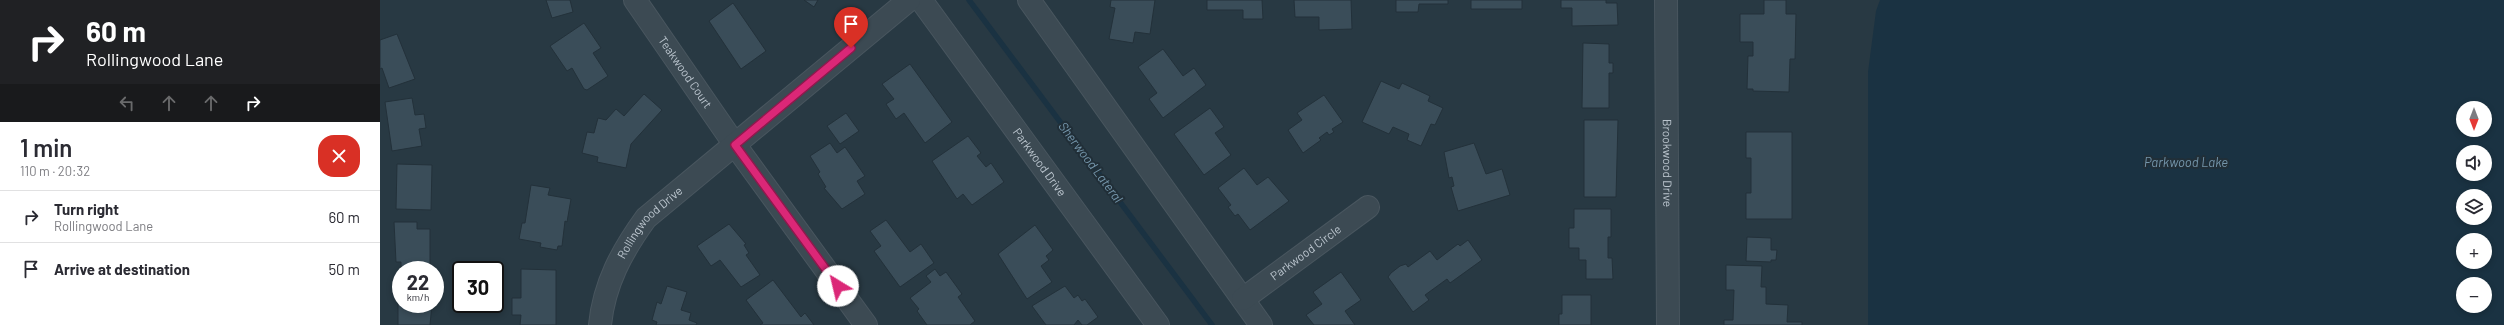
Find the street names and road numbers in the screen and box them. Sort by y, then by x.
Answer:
street label: Teakwood Court [656,33,715,111]
street label: Brookwood Drive [1661,119,1675,207]
street label: Parkwood Drive [1011,125,1070,199]
street label: Rollingwood Drive [614,183,685,261]
street label: Parkwood Circle [1267,221,1343,283]

